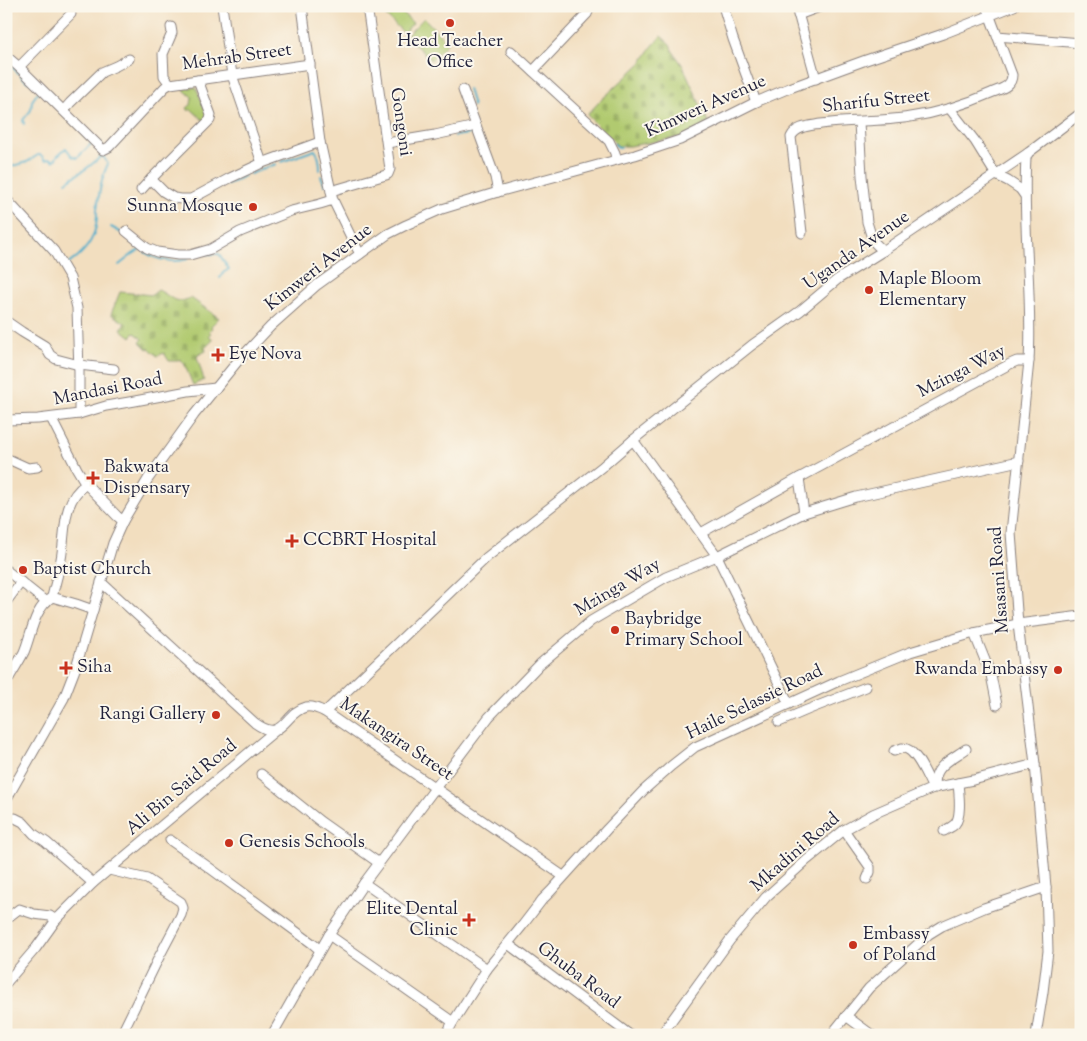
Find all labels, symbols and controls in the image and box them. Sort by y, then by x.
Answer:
marker: Head Teacher Office [444,17,456,29]
place label: Head Teacher Office [397,29,503,76]
street label: Mehrab Street [181,37,293,79]
street label: Kimweri Avenue [641,69,771,145]
street label: Sharifu Street [821,83,931,121]
street label: Gongoni [382,86,418,158]
place label: Sunna Mosque [127,194,243,220]
marker: Sunna Mosque [247,201,259,213]
street label: Uganda Avenue [799,205,915,297]
street label: Kimweri Avenue [260,218,378,318]
place label: Maple Bloom Elementary [879,267,981,314]
marker: Maple Bloom Elementary [863,284,875,296]
street label: Mzinga Way [913,339,1011,405]
place label: Eye Nova [229,342,302,368]
marker: Eye Nova [211,348,225,362]
street label: Mandasi Road [51,367,165,413]
place label: Bakwata Dispensary [104,455,190,502]
marker: Bakwata Dispensary [86,471,100,485]
street label: Msasani Road [983,526,1017,634]
place label: CCBRT Hospital [303,528,437,554]
marker: CCBRT Hospital [285,534,299,548]
street label: Mzinga Way [570,552,666,624]
place label: Baptist Church [33,557,152,583]
marker: Baptist Church [17,564,29,576]
place label: Baybridge Primary School [625,607,743,654]
marker: Baybridge Primary School [609,624,621,636]
place label: Siha [77,655,112,681]
place label: Rwanda Embassy [915,657,1048,683]
street label: Haile Selassie Road [682,659,828,747]
marker: Siha [59,661,73,675]
marker: Rwanda Embassy [1052,664,1064,676]
street label: Makangira Street [334,692,458,788]
place label: Rangi Gallery [100,702,206,728]
marker: Rangi Gallery [210,709,222,721]
street label: Ali Bin Said Road [121,734,243,842]
street label: Mkadini Road [746,807,846,899]
place label: Genesis Schools [239,830,365,856]
marker: Genesis Schools [223,837,235,849]
place label: Elite Dental Clinic [366,897,458,944]
marker: Elite Dental Clinic [462,913,476,927]
place label: Embassy of Poland [863,922,936,969]
street label: Ghuba Road [531,936,625,1016]
marker: Embassy of Poland [847,939,859,951]

